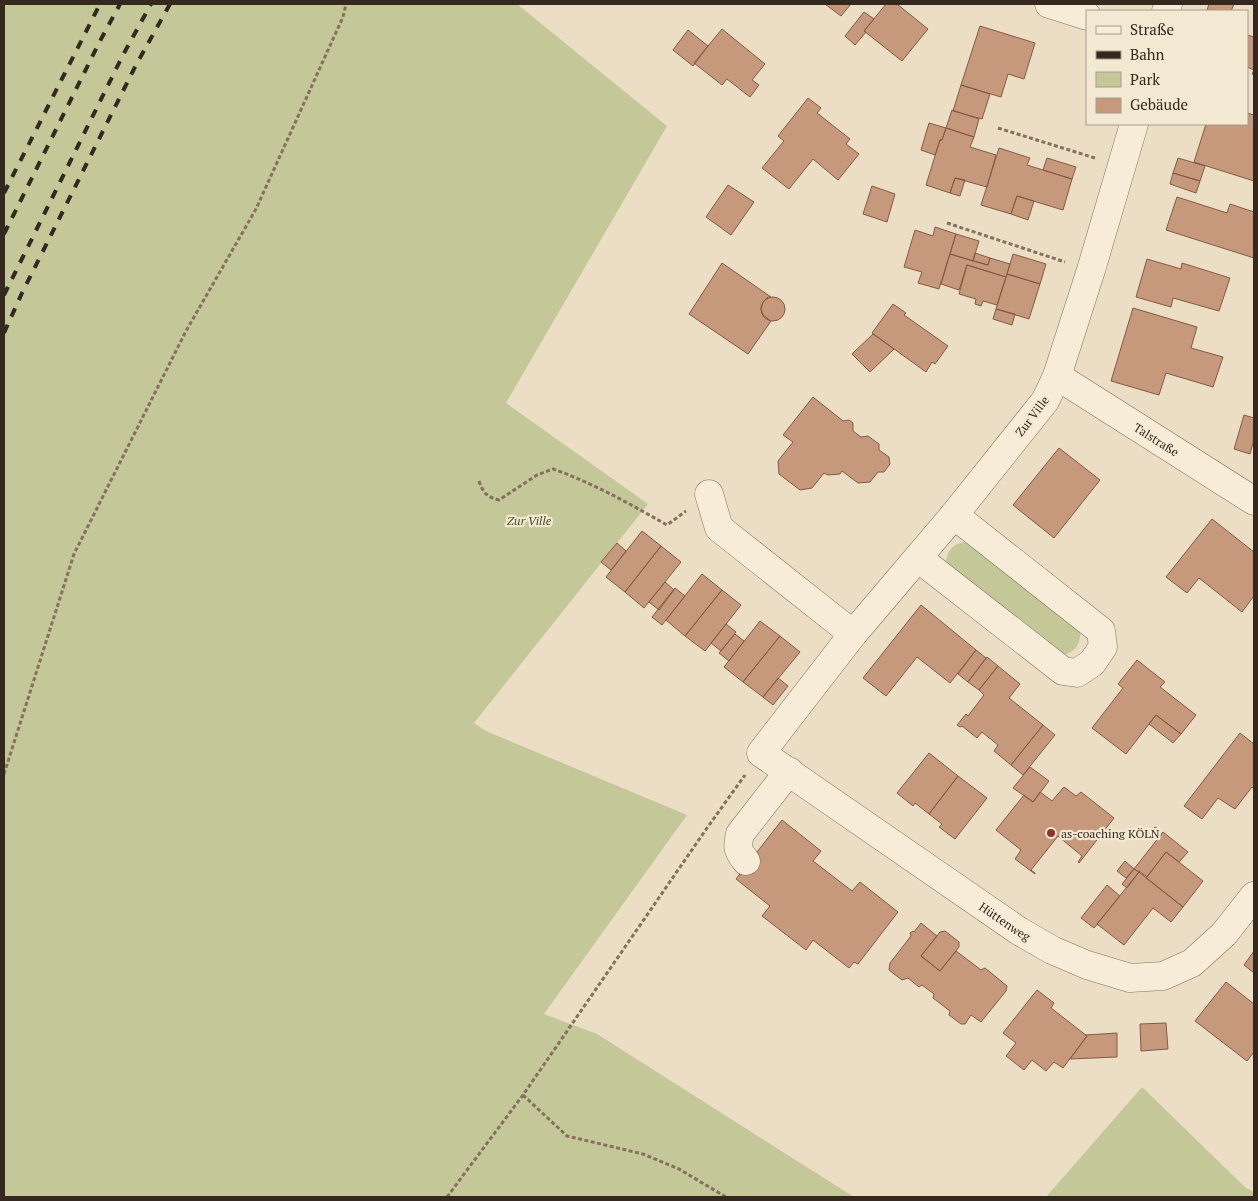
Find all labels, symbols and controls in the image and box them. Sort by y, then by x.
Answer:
legend [1086,10,1248,125]
text: Straße [1130,19,1174,39]
text: Bahn [1130,44,1165,64]
text: Park [1130,69,1160,89]
text: Gebäude [1130,94,1188,114]
street label: Zur Ville [1012,393,1052,439]
street label: Talstraße [1131,419,1182,459]
park label: Zur Ville [507,513,552,528]
place label: as-coaching KÖLN [1061,826,1160,841]
marker: as-coaching KÖLN [1045,827,1057,839]
street label: Hüttenweg [977,898,1034,944]

